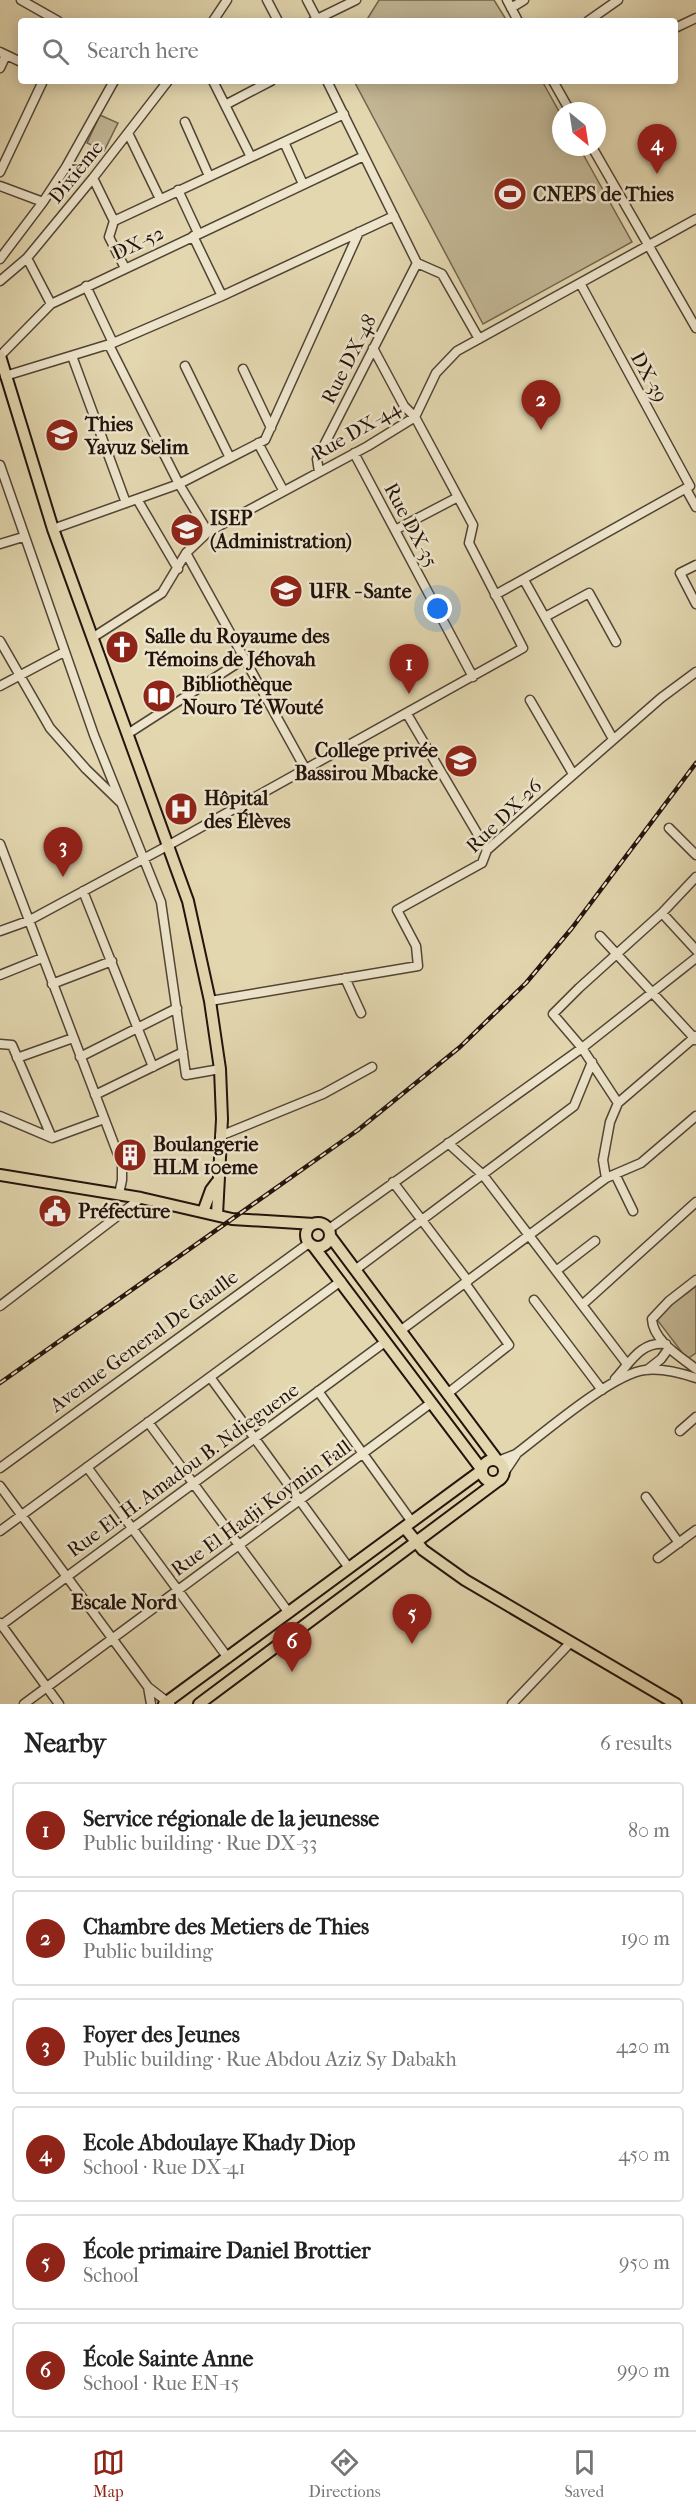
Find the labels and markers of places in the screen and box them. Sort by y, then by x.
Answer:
pin: 4 [638,124,676,174]
sports icon: CNEPS de Thies [492,176,528,212]
place label: CNEPS de Thies [533,183,674,206]
pin: 2 [522,380,560,430]
place label: Thies Yavuz Selim [84,413,189,459]
school or university icon: Thies Yavuz Selim [44,417,80,453]
place label: ISEP (Administration) [210,507,352,553]
school or university icon: ISEP (Administration) [169,512,205,548]
school or university icon: UFR - Sante [268,573,304,609]
place label: UFR - Sante [308,580,412,603]
place label: Salle du Royaume des Témoins de Jéhovah [144,625,330,671]
church icon: Salle du Royaume des Témoins de Jéhovah [104,629,140,665]
pin: 1 [390,644,428,694]
place label: Bibliothèque Nouro Té Wouté [182,673,324,719]
library icon: Bibliothèque Nouro Té Wouté [141,678,177,714]
place label: College privée Bassirou Mbacke [294,739,438,785]
school or university icon: College privée Bassirou Mbacke [443,743,479,779]
place label: Hôpital des Élèves [204,787,291,833]
hospital icon: Hôpital des Élèves [163,791,199,827]
pin: 3 [44,828,82,877]
place label: Boulangerie HLM 10eme [153,1133,259,1179]
building icon: Boulangerie HLM 10eme [112,1137,148,1173]
public building icon: Préfecture [37,1193,73,1229]
place label: Préfecture [78,1200,170,1223]
pin: 5 [392,1594,432,1644]
pin: 6 [272,1622,312,1672]

